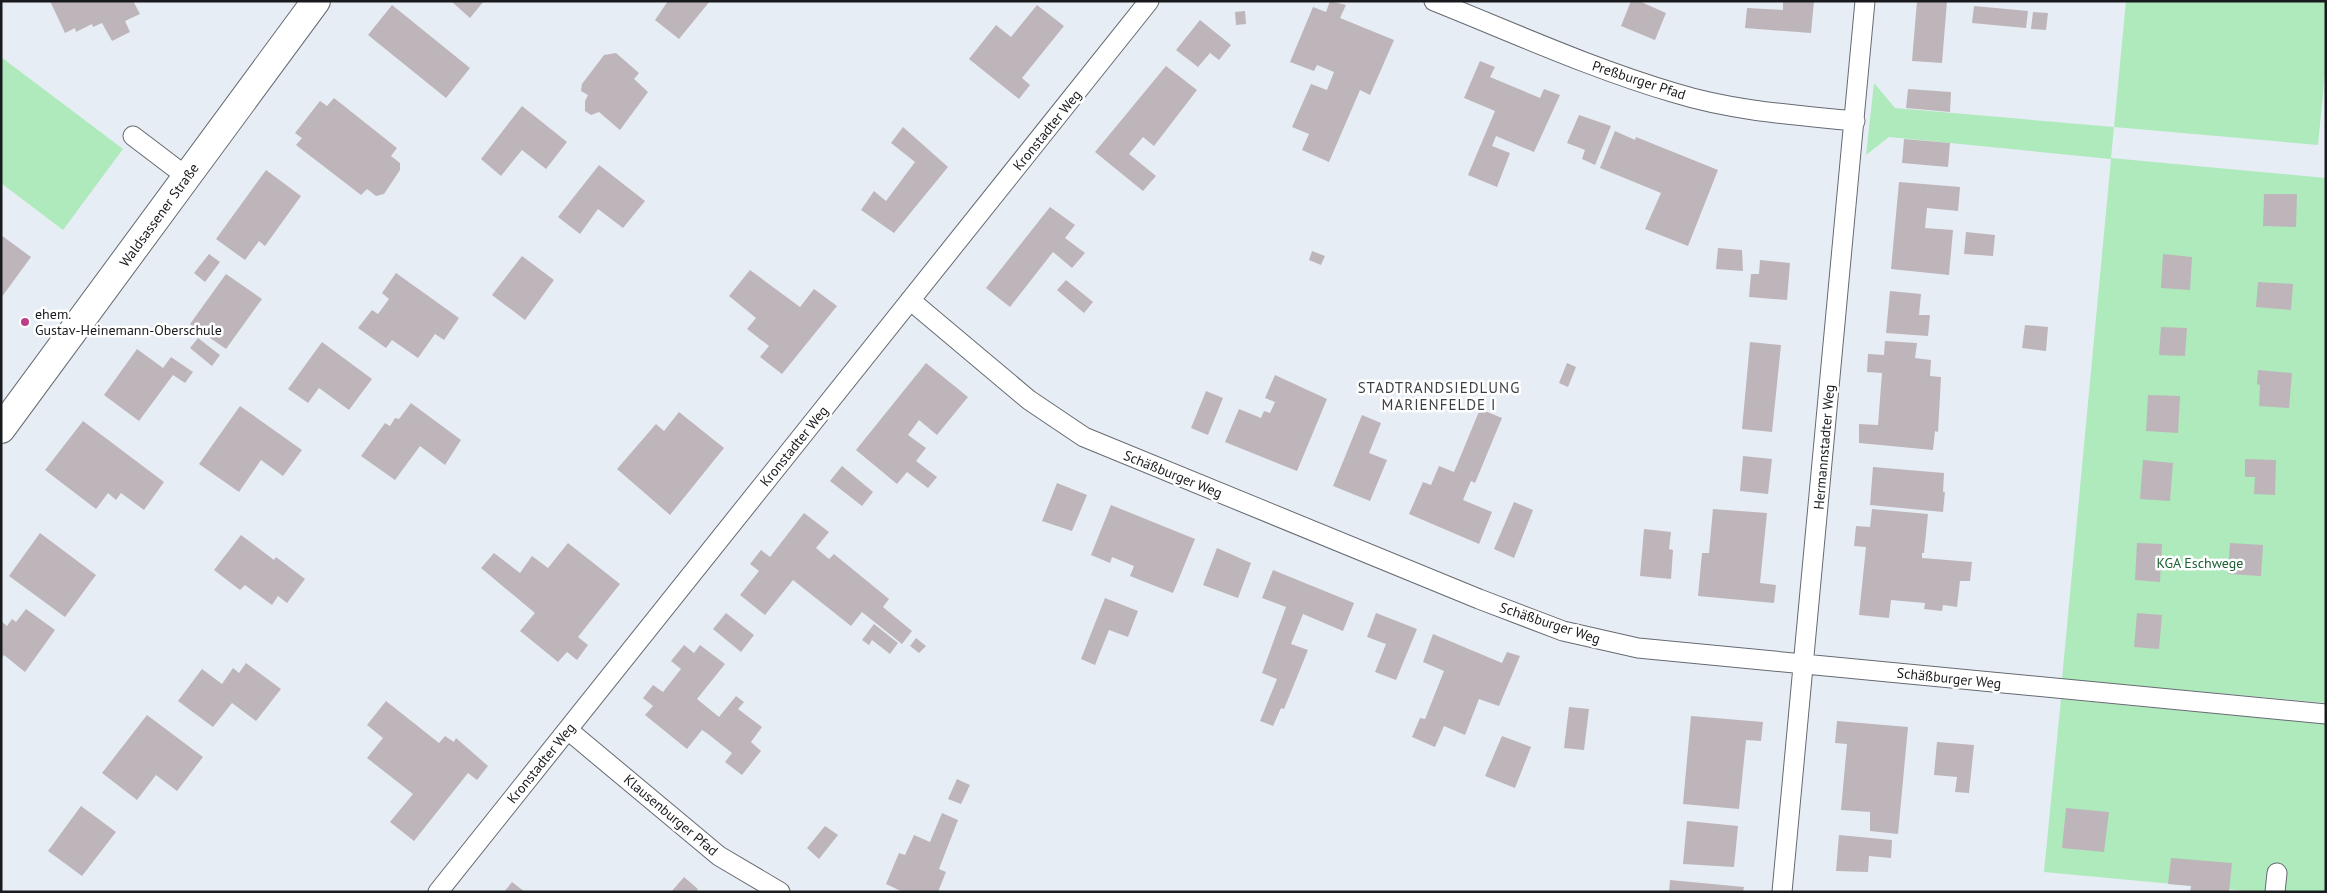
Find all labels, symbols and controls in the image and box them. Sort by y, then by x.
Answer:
street label: Preßburger Pfad [1590,56,1688,104]
street label: Kronstadter Weg [1009,86,1085,174]
street label: Waldsassener Straße [115,160,203,270]
place label: ehem. Gustav-Heinemann-Oberschule [35,305,222,339]
marker: ehem. Gustav-Heinemann-Oberschule [19,316,31,328]
district label: STADTRANDSIEDLUNG MARIENFELDE I [1358,378,1520,414]
street label: Hermannstadter Weg [1810,384,1838,510]
street label: Kronstadter Weg [756,402,832,490]
street label: Schäßburger Weg [1121,446,1225,502]
park label: KGA Eschwege [2157,554,2243,572]
street label: Schäßburger Weg [1497,598,1603,648]
street label: Schäßburger Weg [1896,664,2002,692]
street label: Kronstadter Weg [503,719,579,807]
street label: Klausenburger Pfad [620,770,722,860]

